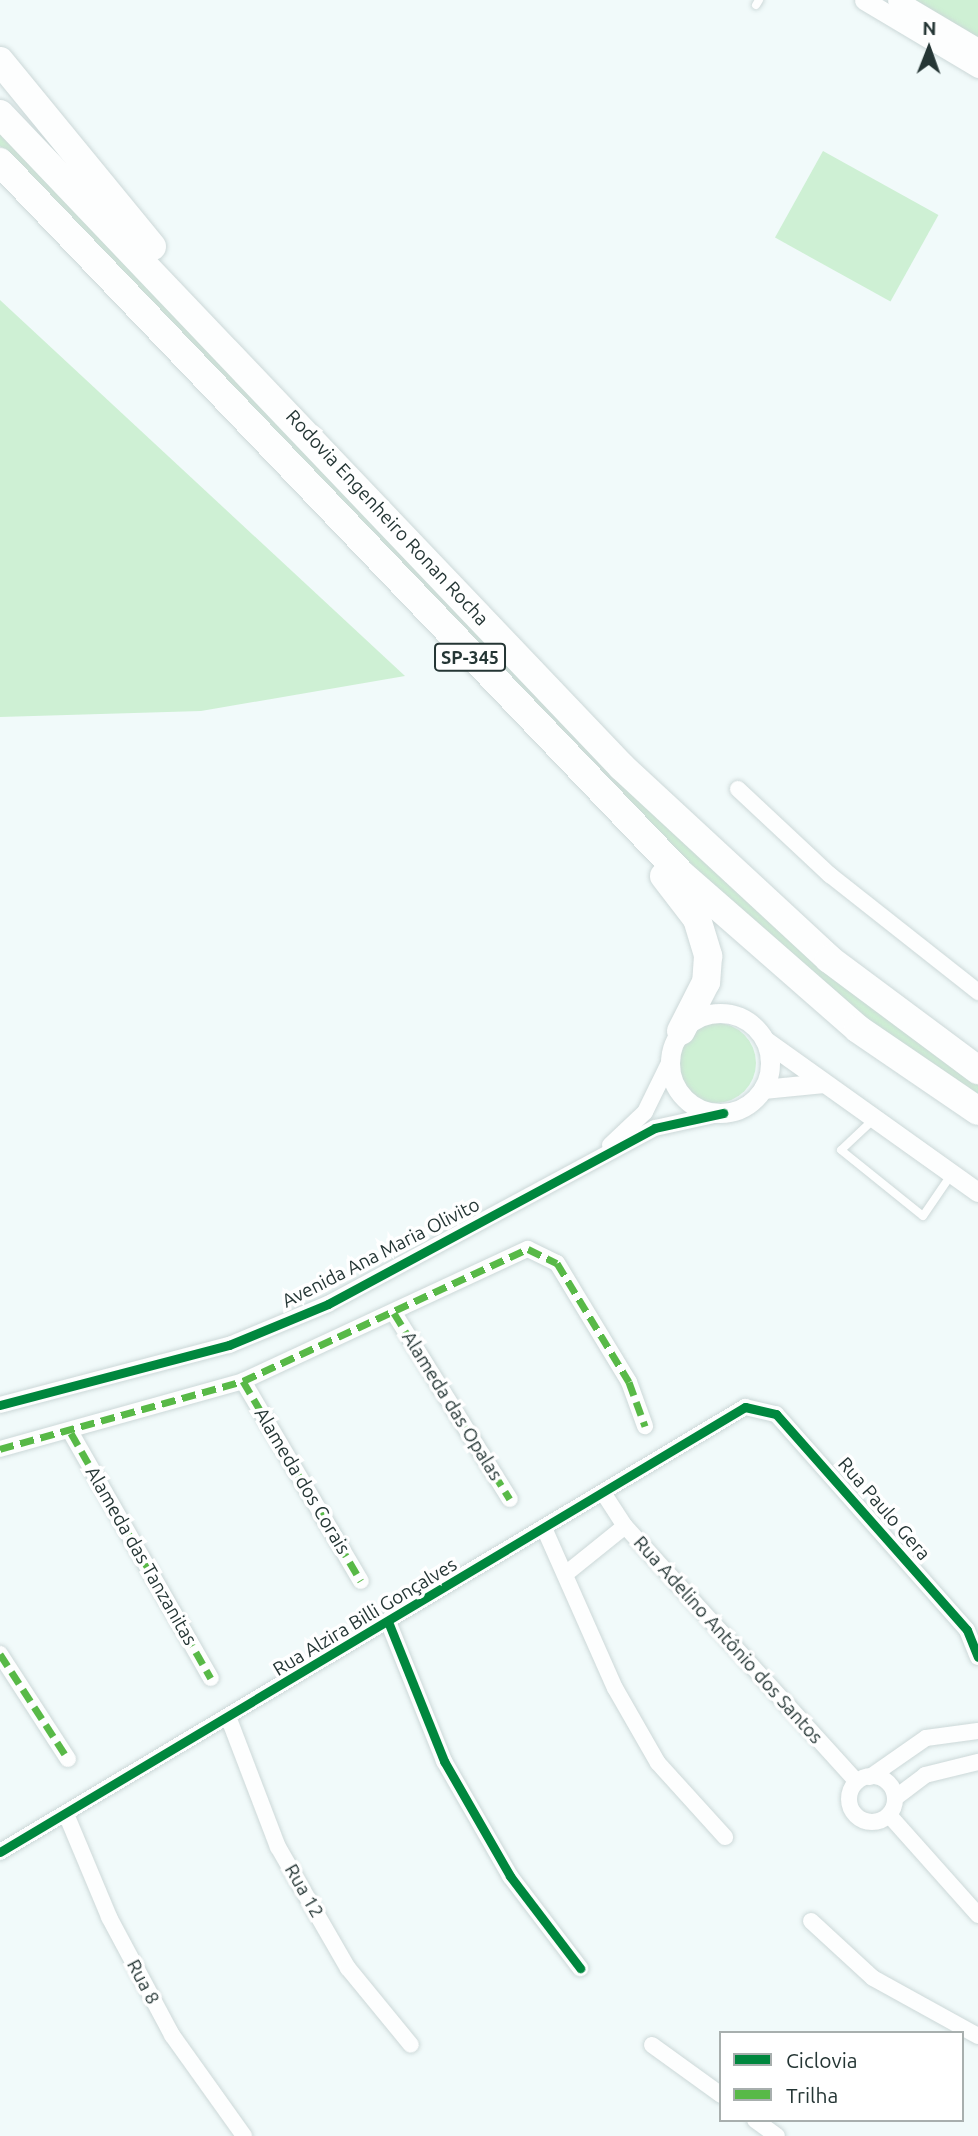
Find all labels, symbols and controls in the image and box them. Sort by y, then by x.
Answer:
north arrow [894,14,964,84]
text: N [922,17,937,39]
street label: Rodovia Engenheiro Ronan Rocha [281,405,493,631]
road number: SP-345 [433,642,507,672]
street label: Avenida Ana Maria Olivito [278,1193,484,1313]
street label: Alameda das Opalas [397,1327,507,1485]
street label: Alameda dos Corais [249,1404,355,1558]
street label: Rua Paulo Gera [833,1453,935,1565]
street label: Alameda das Tanzanitas [80,1463,202,1649]
street label: Rua Adelino Antônio dos Santos [629,1531,827,1749]
street label: Rua Alzira Billi Gonçalves [269,1553,461,1681]
street label: Rua 12 [280,1860,328,1922]
street label: Rua 8 [122,1956,164,2008]
legend [719,2031,964,2122]
text: Ciclovia [786,2048,858,2072]
text: Trilha [786,2083,838,2107]

